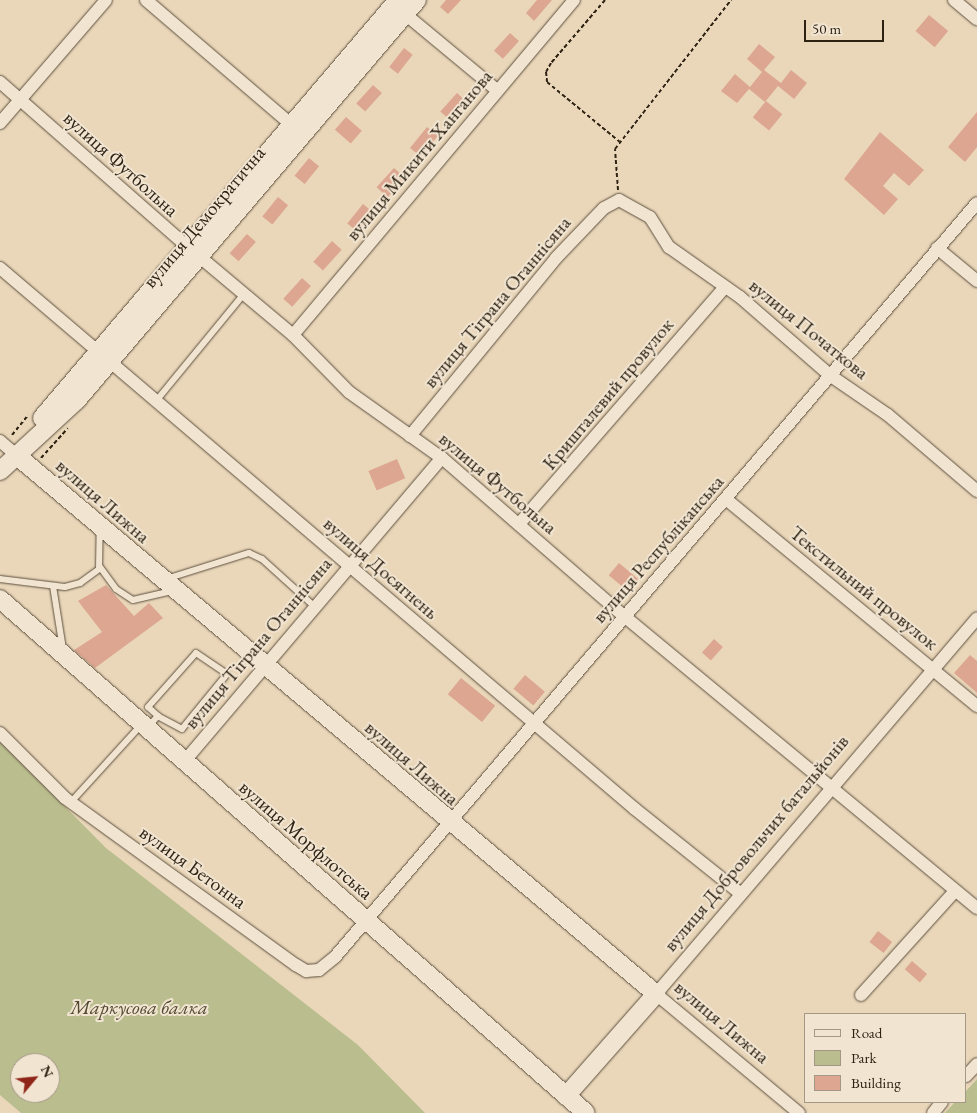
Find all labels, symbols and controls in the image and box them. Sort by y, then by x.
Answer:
scale bar [807,10,887,42]
text: 50 m [812,19,841,38]
street label: вулиця Микити Ханганова [340,65,498,245]
street label: вулиця Футбольна [58,106,184,222]
street label: вулиця Демократична [138,141,270,293]
street label: вулиця Тіграна Оганнісяна [418,211,576,393]
street label: вулиця Початкова [744,273,874,385]
street label: Кришталевий провулок [537,313,679,475]
street label: вулиця Футбольна [434,427,562,539]
street label: вулиця Лижна [51,454,155,548]
street label: вулиця Республіканська [587,470,729,628]
street label: вулиця Досягнень [319,512,443,624]
street label: Текстильний провулок [785,521,943,655]
street label: вулиця Тіграна Оганнісяна [179,552,337,734]
street label: вулиця Лижна [360,716,464,810]
street label: вулиця Добровольчих батальйонів [658,730,854,956]
street label: вулиця Морфлотська [234,775,378,905]
street label: вулиця Бетонна [135,820,251,914]
street label: вулиця Лижна [669,975,775,1069]
park label: Маркусова балка [70,995,208,1019]
legend [804,1013,967,1103]
text: Road [851,1023,882,1042]
text: Park [851,1048,877,1067]
north arrow [10,1053,60,1103]
text: N [37,1062,58,1081]
text: Building [851,1073,901,1092]

